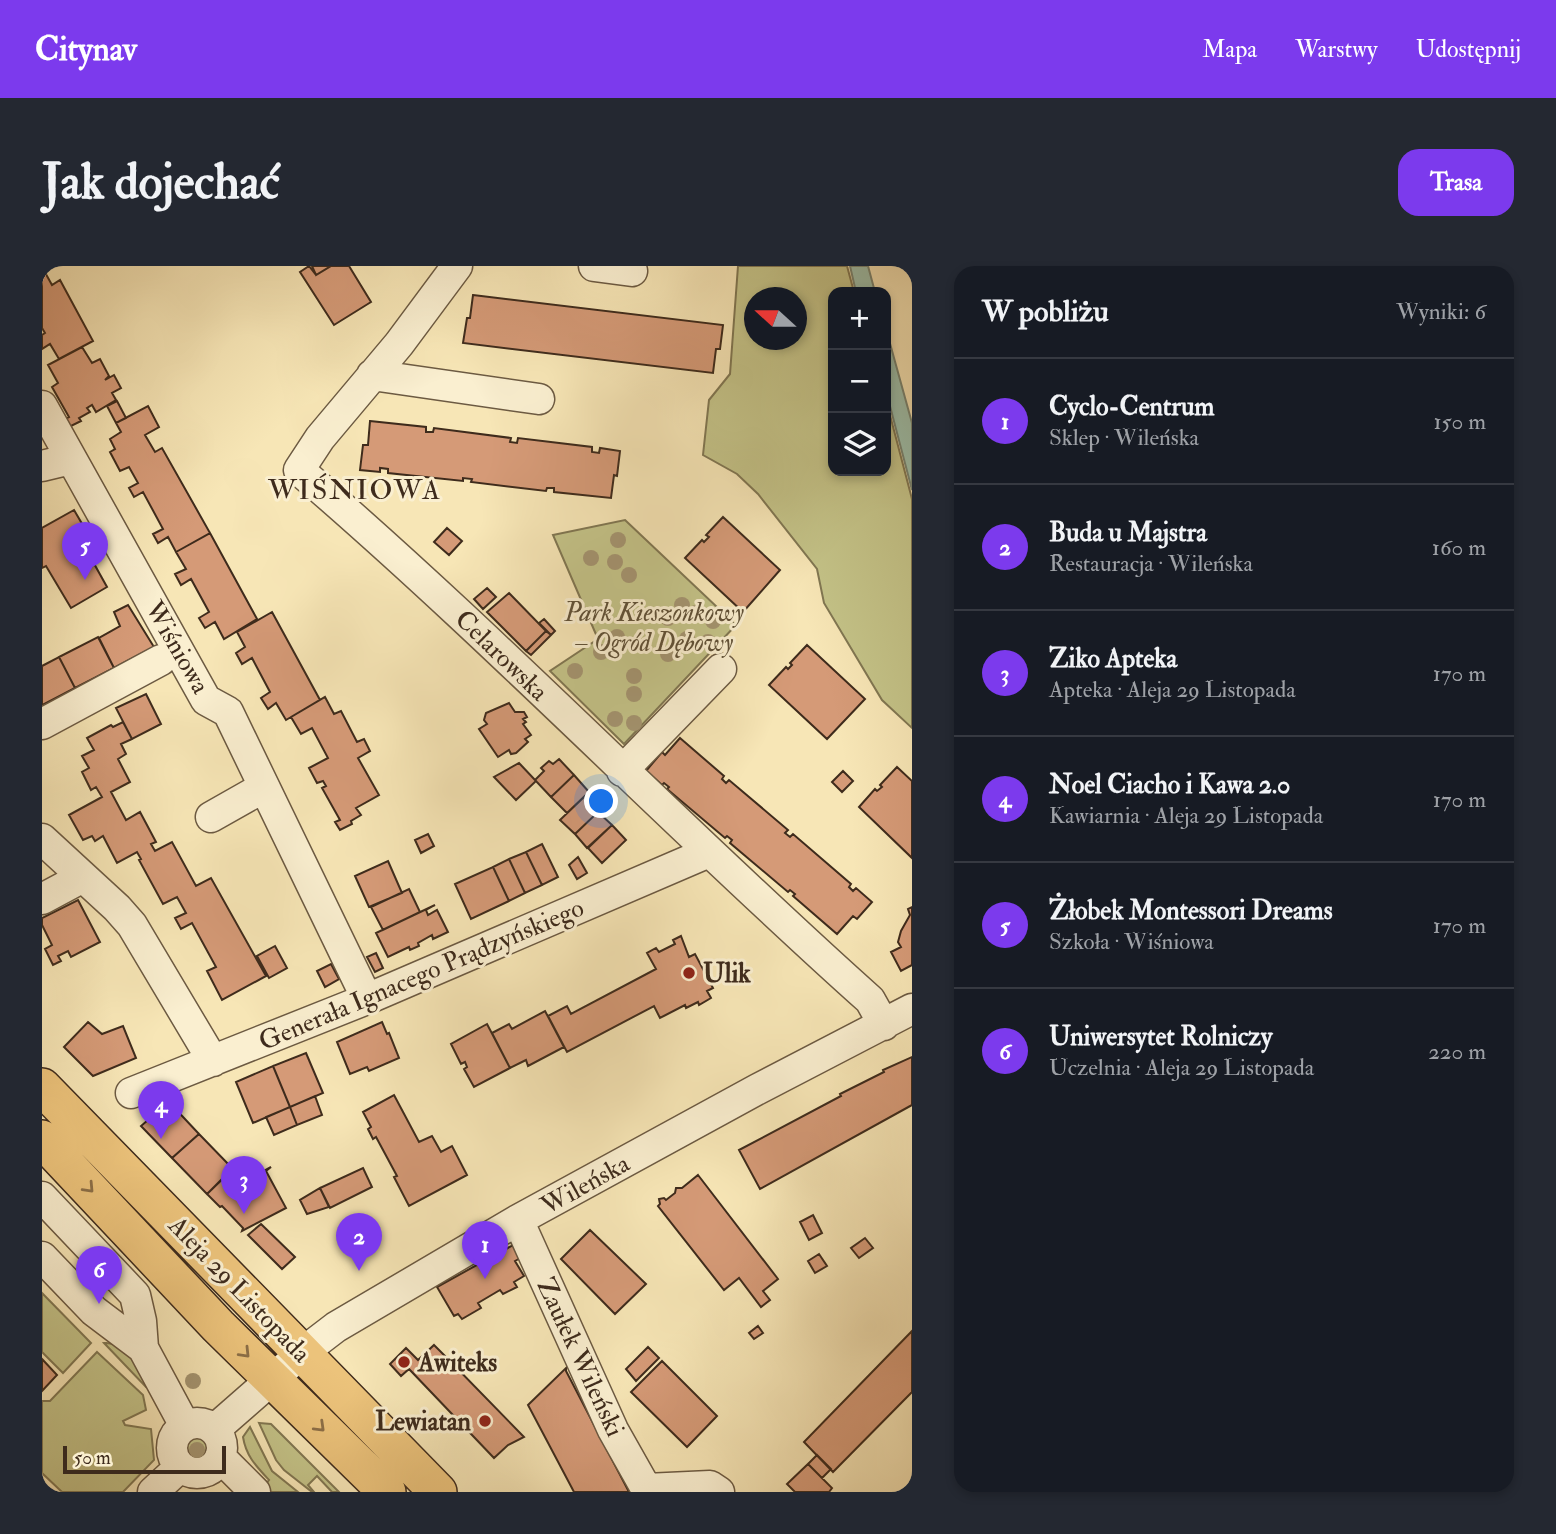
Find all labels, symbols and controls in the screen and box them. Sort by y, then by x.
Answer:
text: Citynav [35,29,137,70]
text: Mapa [1202,34,1257,65]
text: Warstwy [1295,34,1378,65]
text: Udostępnij [1416,34,1521,65]
button: Trasa [1398,149,1514,216]
text: Jak dojechać [42,152,280,213]
north arrow [744,287,807,350]
map controls [828,287,891,476]
button: + [828,287,891,350]
text: W pobliżu [982,293,1109,330]
text: Wyniki: 6 [1396,297,1486,326]
button: − [828,350,891,413]
text: Cyclo-Centrum [1049,391,1215,423]
text: 1 [1001,407,1009,436]
text: 150 m [1433,407,1486,436]
button: layers [828,413,891,476]
text: Sklep · Wileńska [1049,423,1199,452]
district label: WIŚNIOWA [267,473,442,508]
text: Buda u Majstra [1049,517,1207,549]
pin: 5 [62,522,108,580]
text: 2 [999,533,1011,562]
text: 160 m [1432,533,1486,562]
text: Restauracja · Wileńska [1049,549,1253,578]
street label: Wiśniowa [137,595,217,700]
park label: Park Kieszonkowy – Ogród Dębowy [563,597,744,659]
street label: Celarowska [448,604,555,708]
text: Ziko Apteka [1049,643,1177,675]
text: 3 [1001,659,1009,688]
text: 170 m [1433,659,1486,688]
text: Apteka · Aleja 29 Listopada [1049,675,1296,704]
text: Noel Ciacho i Kawa 2.0 [1049,769,1290,801]
your location [584,784,618,818]
text: 4 [999,785,1011,814]
text: 170 m [1433,785,1486,814]
text: Kawiarnia · Aleja 29 Listopada [1049,801,1323,830]
street label: Generała Ignacego Prądzyńskiego [254,892,589,1058]
text: Żłobek Montessori Dreams [1049,895,1333,927]
text: 5 [1000,911,1010,940]
text: 170 m [1433,911,1486,940]
text: Szkoła · Wiśniowa [1049,927,1214,956]
place label: Ulik [703,958,751,990]
marker: Ulik [681,965,697,981]
text: Uniwersytet Rolniczy [1049,1021,1272,1053]
text: 6 [999,1037,1011,1066]
text: 220 m [1428,1037,1486,1066]
text: Uczelnia · Aleja 29 Listopada [1049,1053,1314,1082]
pin: 4 [138,1081,184,1139]
street label: Wileńska [535,1147,636,1223]
pin: 3 [221,1156,267,1214]
one-way arrow [80,1180,93,1193]
street label: Aleja 29 Listopada [160,1209,317,1370]
pin: 2 [336,1213,382,1271]
pin: 1 [462,1221,508,1279]
pin: 6 [76,1246,122,1304]
street label: Zaułek Wileński [529,1273,631,1442]
one-way arrow [237,1345,250,1358]
place label: Awiteks [417,1347,497,1379]
marker: Awiteks [396,1354,412,1370]
place label: Lewiatan [375,1406,472,1438]
marker: Lewiatan [477,1413,493,1429]
one-way arrow [312,1419,325,1432]
scale bar [63,1443,226,1475]
text: 50 m [74,1446,111,1470]

